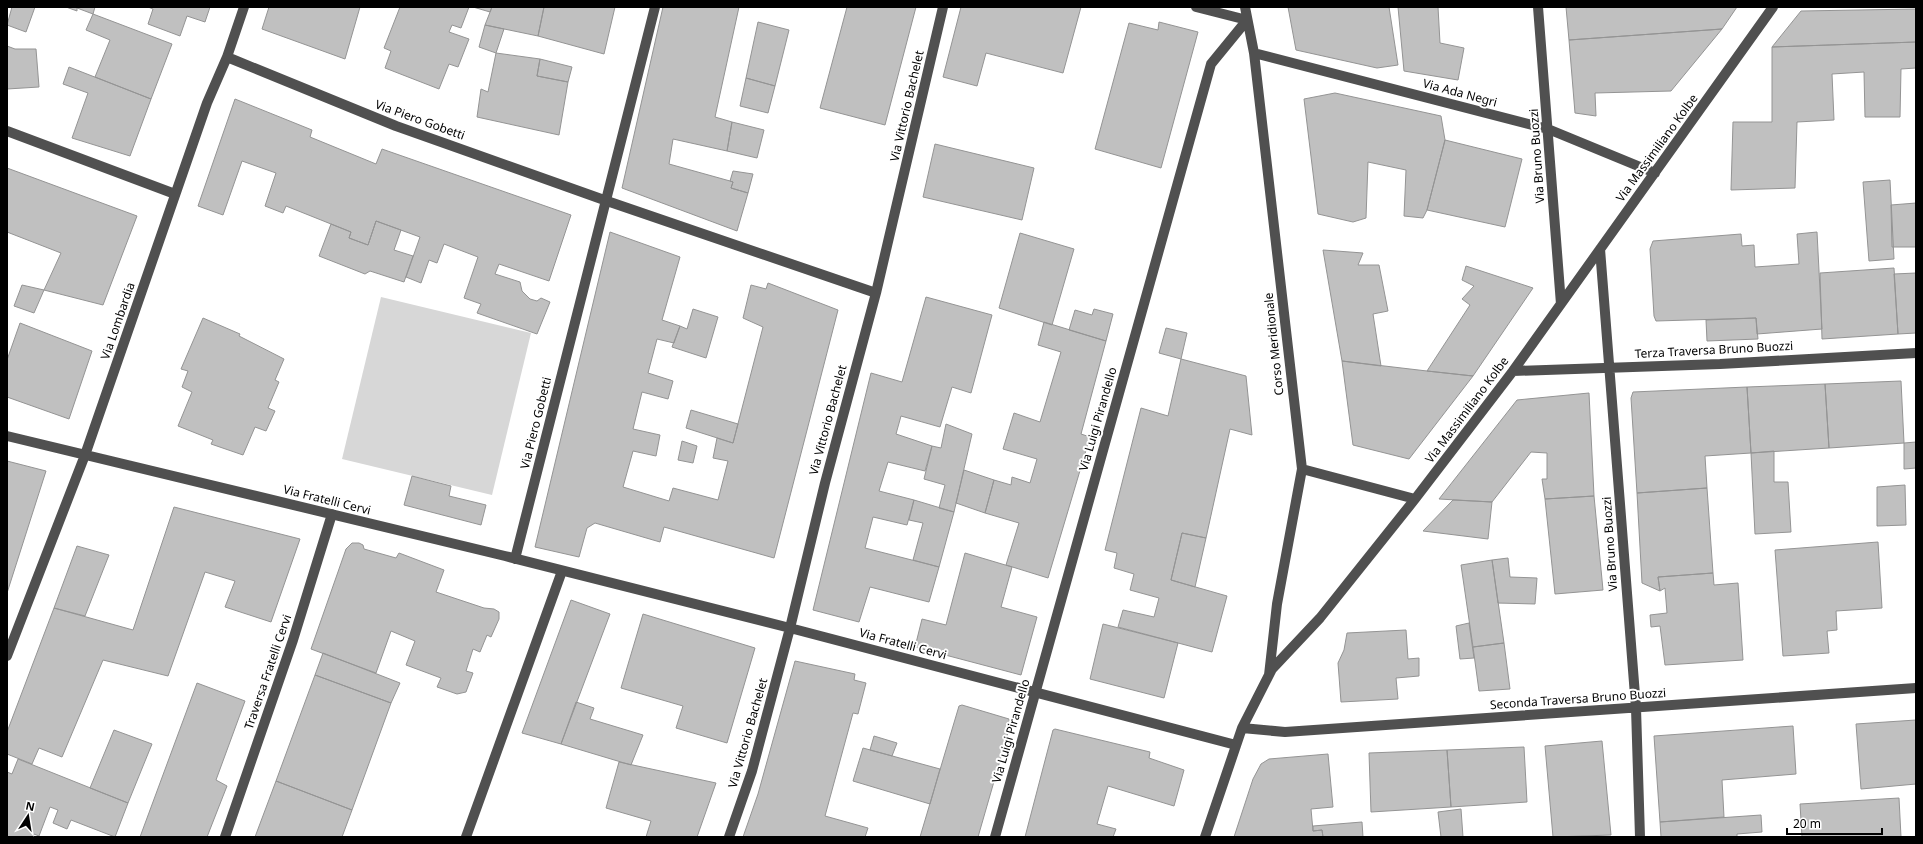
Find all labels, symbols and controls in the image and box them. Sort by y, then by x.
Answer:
street label: Via Vittorio Bachelet [885,48,928,163]
street label: Via Ada Negri [1421,74,1499,111]
street label: Via Massimiliano Kolbe [1612,90,1702,205]
street label: Via Piero Gobetti [373,95,467,144]
street label: Via Bruno Buozzi [1525,108,1548,204]
street label: Via Lombardia [96,280,139,362]
street label: Corso Meridionale [1260,292,1287,396]
street label: Terza Traversa Bruno Buozzi [1634,337,1794,362]
street label: Via Massimiliano Kolbe [1421,353,1512,466]
street label: Via Vittorio Bachelet [805,362,851,477]
street label: Via Luigi Pirandello [1075,365,1120,473]
street label: Via Piero Gobetti [516,375,555,471]
street label: Via Fratelli Cervi [281,480,373,519]
street label: Via Bruno Buozzi [1598,496,1621,592]
street label: Traversa Fratelli Cervi [240,612,295,732]
street label: Via Fratelli Cervi [858,624,949,663]
street label: Via Vittorio Bachelet [724,675,772,790]
street label: Via Luigi Pirandello [988,677,1033,785]
street label: Seconda Traversa Bruno Buozzi [1489,684,1667,713]
north arrow [8,796,48,836]
text: N [24,797,36,814]
scale bar [1787,810,1882,836]
text: 20 m [1793,815,1821,832]

